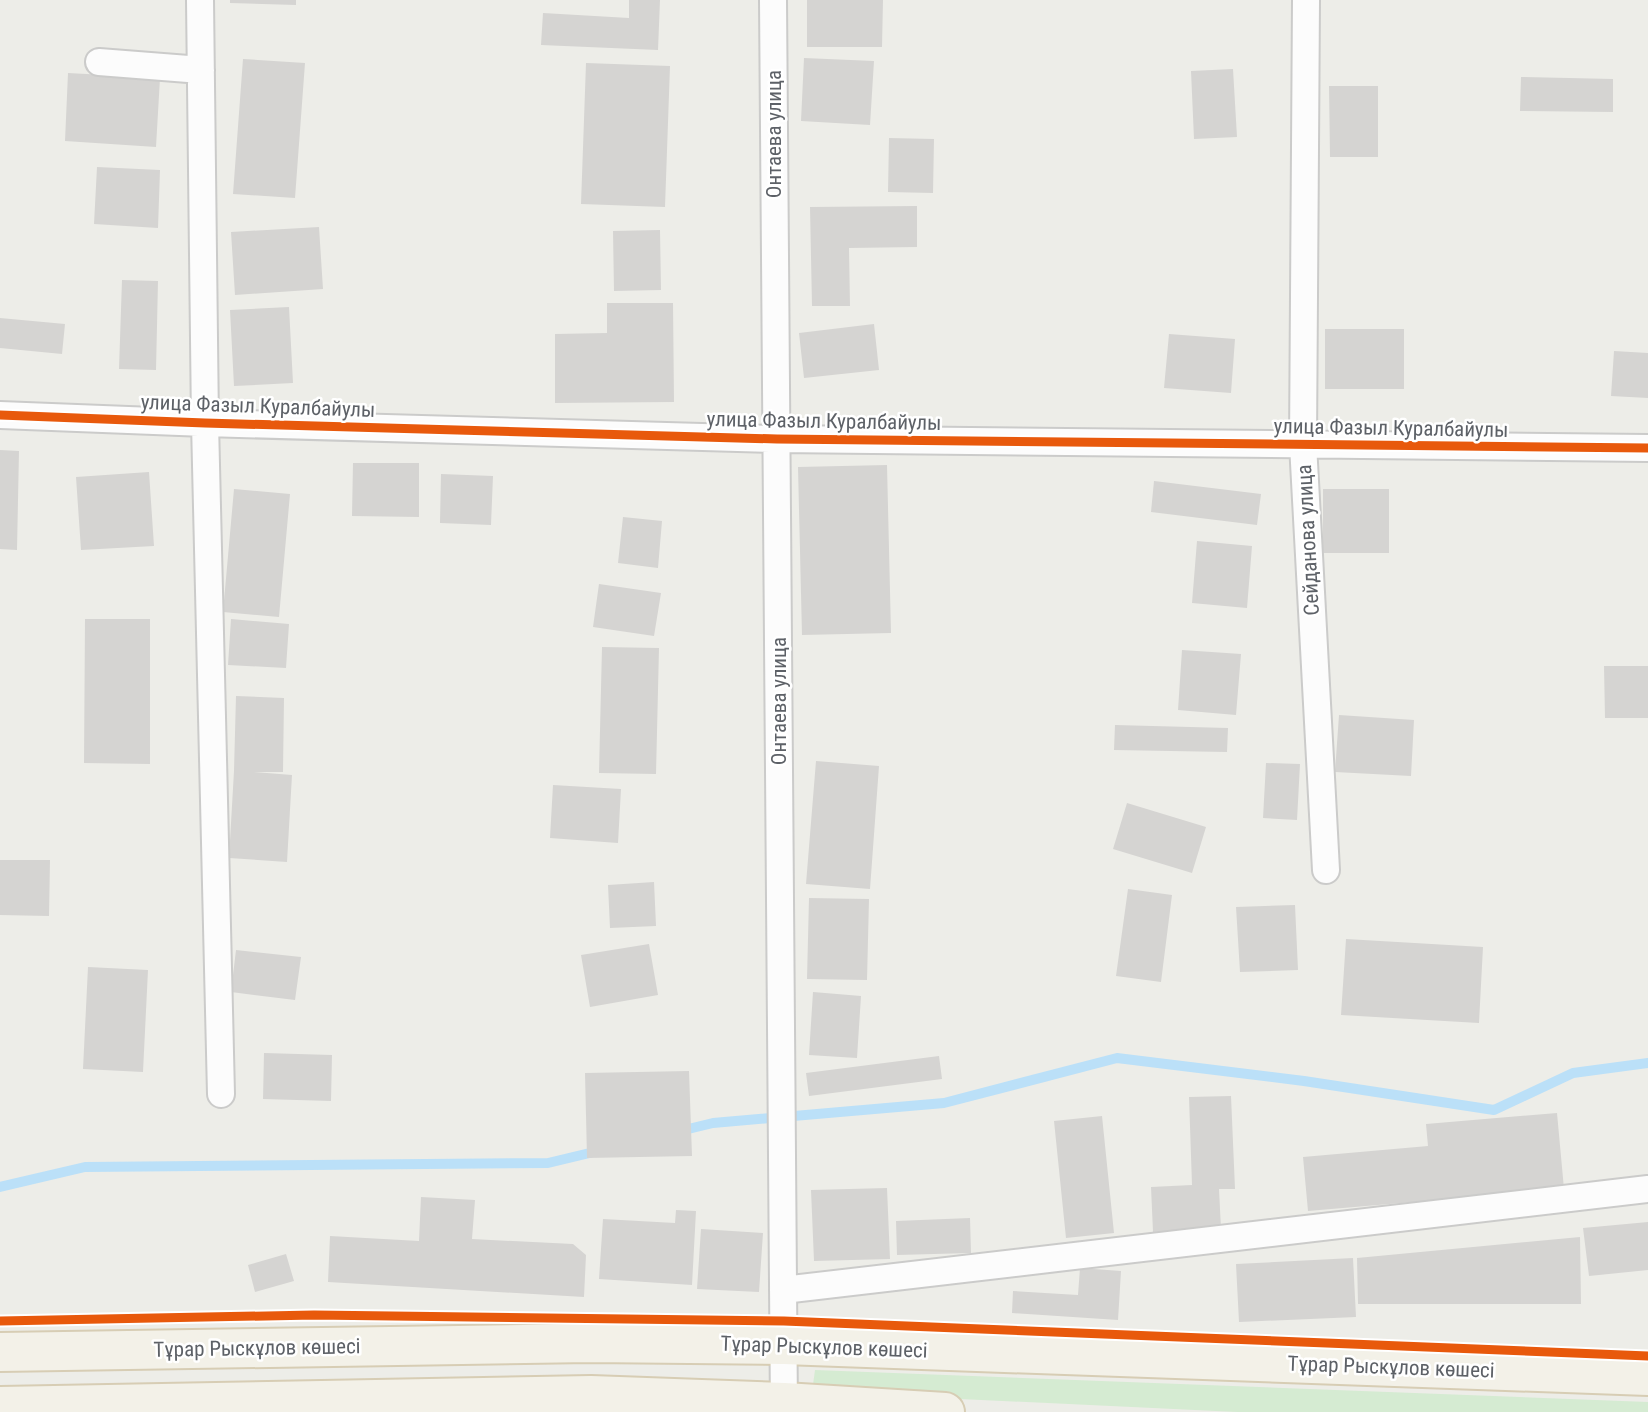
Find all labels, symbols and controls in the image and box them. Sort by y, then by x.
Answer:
street label: Онтаева улица [762,70,786,198]
street label: улица Фазыл Куралбайулы [140,390,376,422]
street label: улица Фазыл Куралбайулы [707,407,941,435]
street label: улица Фазыл Куралбайулы [1274,414,1508,442]
street label: Сейданова улица [1292,464,1324,616]
street label: Онтаева улица [767,637,791,765]
street label: Тұрар Рыскұлов көшесі [720,1331,928,1363]
street label: Тұрар Рыскұлов көшесі [153,1334,361,1362]
street label: Тұрар Рыскұлов көшесі [1287,1351,1495,1383]

